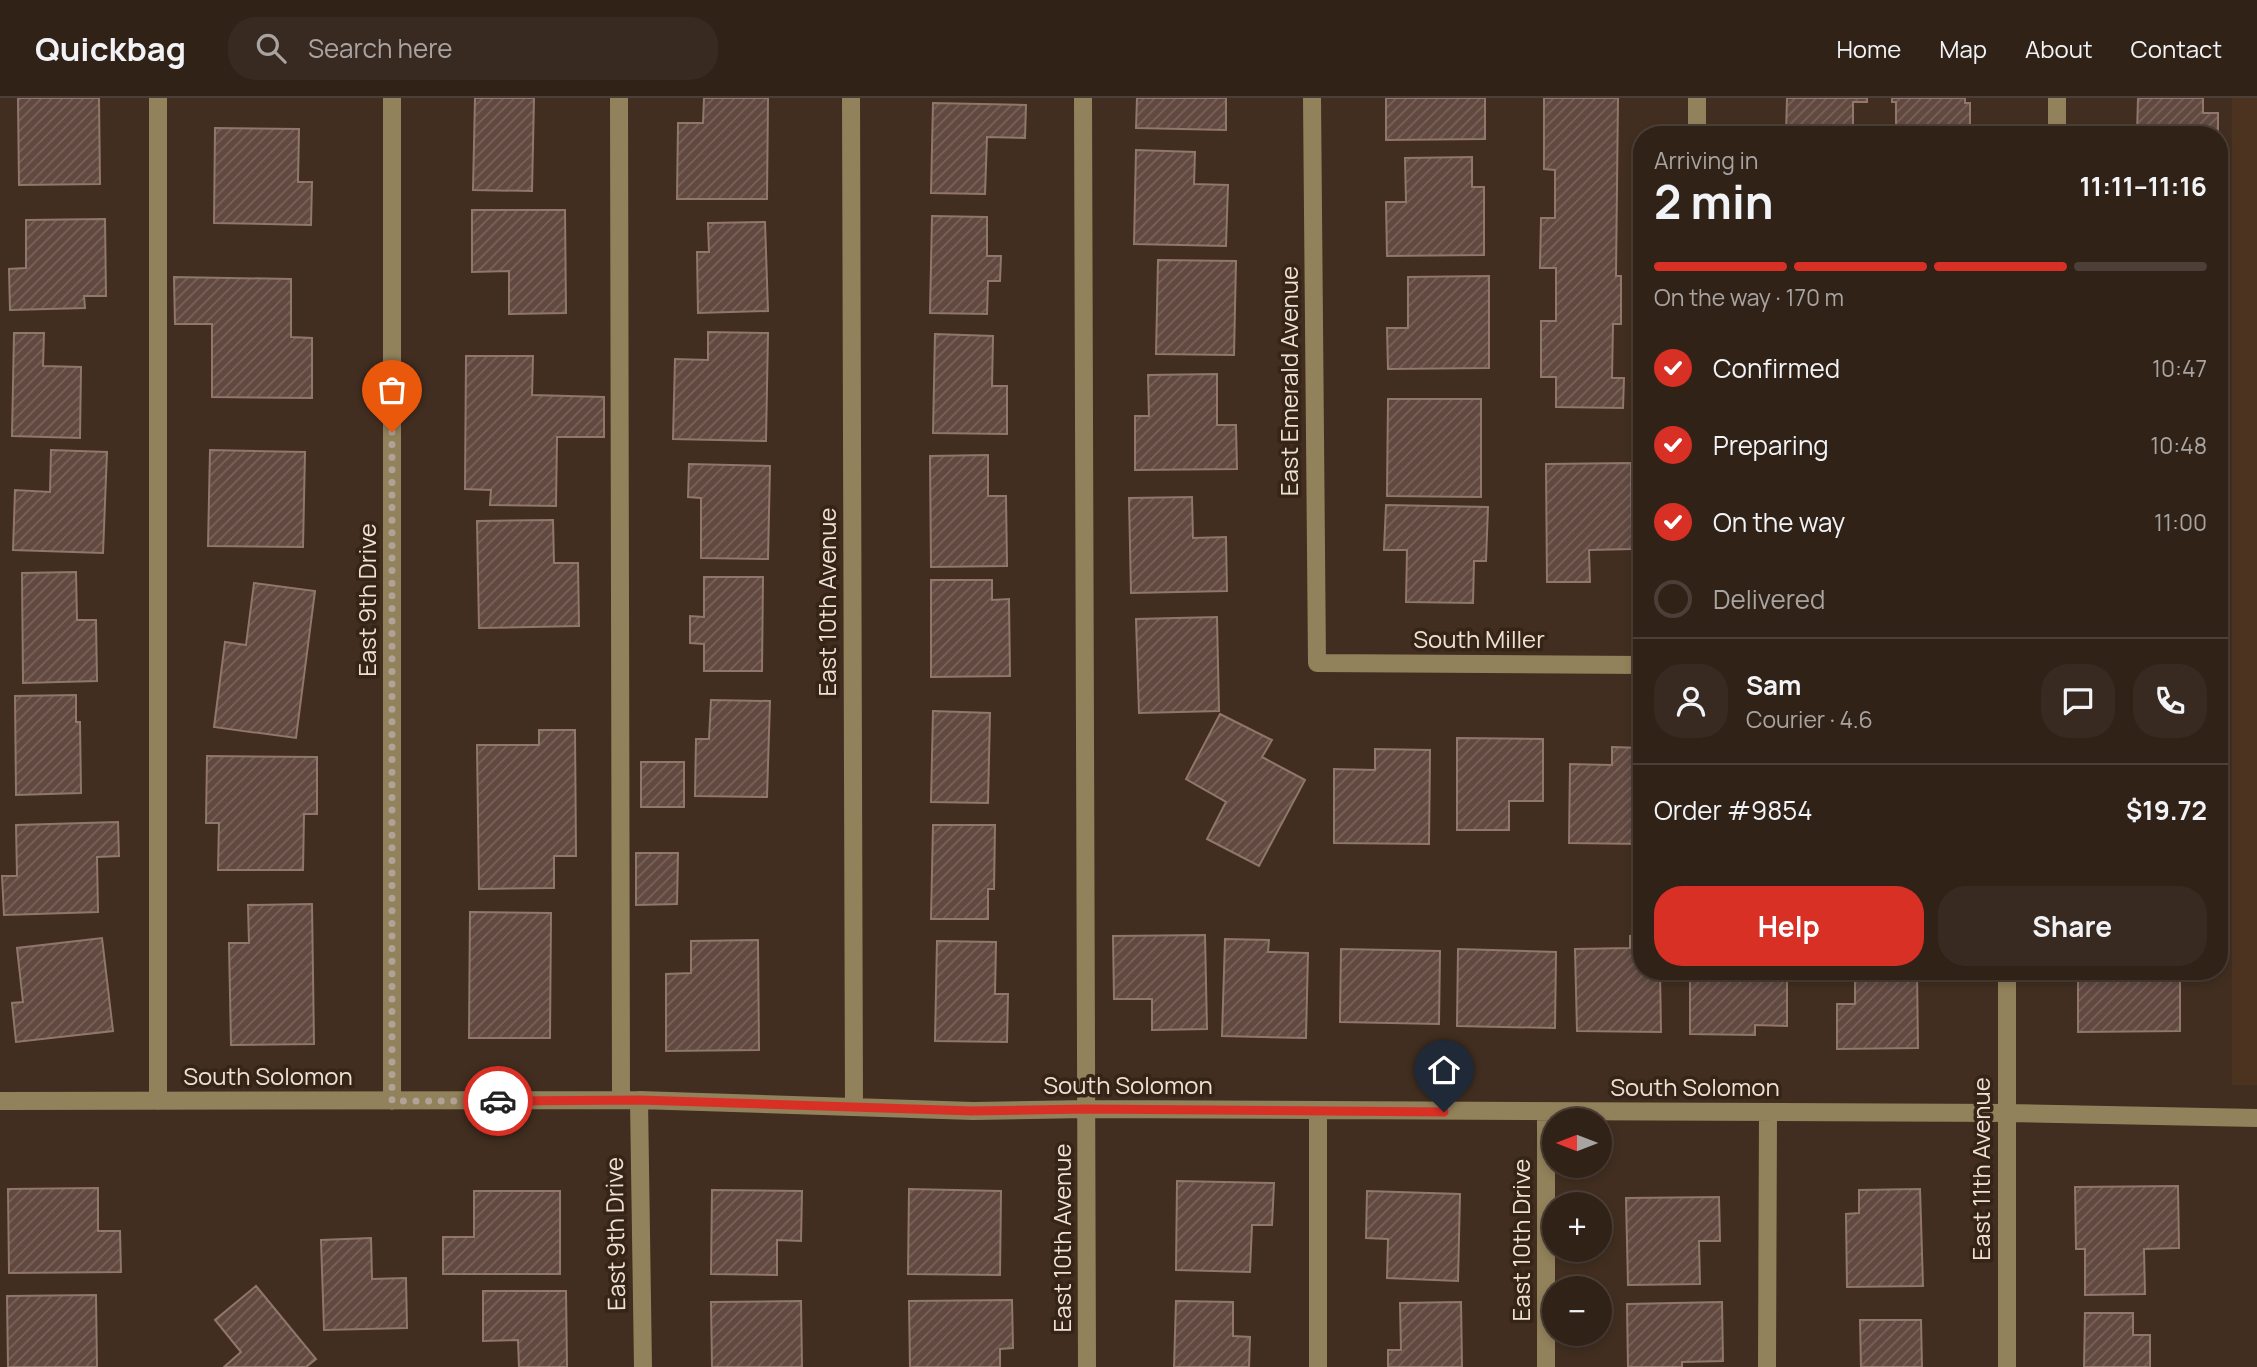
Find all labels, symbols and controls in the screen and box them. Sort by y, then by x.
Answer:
search box [228,17,718,80]
text: Quickbag [35,26,186,71]
icon: search [252,29,290,67]
text: Search here [308,30,453,66]
text: Home [1836,32,1901,65]
text: Map [1939,32,1987,65]
text: About [2025,32,2093,65]
text: Contact [2131,32,2222,65]
text: Arriving in [1654,144,1759,176]
text: 11:11–11:16 [2079,168,2207,204]
text: 2 min [1654,170,1774,233]
street label: East Emerald Avenue [1272,266,1305,496]
text: On the way · 170 m [1654,281,1844,313]
icon: check [1654,349,1692,387]
text: Confirmed [1713,350,1840,386]
text: 10:47 [2152,352,2207,384]
pin [362,360,422,432]
icon: bag [373,371,411,409]
icon: check [1654,426,1692,464]
text: Preparing [1713,427,1829,463]
text: 10:48 [2150,429,2207,461]
icon: check [1654,503,1692,541]
text: On the way [1713,504,1845,540]
text: 11:00 [2154,506,2207,538]
street label: East 10th Avenue [810,508,843,696]
street label: East 9th Drive [350,523,383,677]
text: Delivered [1713,581,1825,617]
street label: South Miller [1413,622,1545,655]
button: person [1654,664,1728,738]
button: chat [2041,664,2115,738]
button: phone [2133,664,2207,738]
text: Sam [1746,667,1801,703]
text: Courier · 4.6 [1746,703,1873,735]
text: Order #9854 [1654,792,1813,828]
text: $19.72 [2126,792,2207,828]
button: Help [1654,886,1924,966]
button: Share [1938,886,2207,966]
pin [1414,1040,1474,1112]
icon: home [1425,1051,1463,1089]
street label: South Solomon [183,1059,353,1092]
courier [463,1066,533,1136]
street label: South Solomon [1043,1068,1213,1101]
street label: South Solomon [1610,1070,1780,1103]
street label: East 11th Avenue [1964,1077,1997,1261]
icon: car [479,1082,517,1120]
north arrow [1542,1108,1612,1178]
map controls [1542,1108,1612,1346]
street label: East 10th Avenue [1045,1144,1078,1332]
street label: East 9th Drive [597,1157,632,1311]
street label: East 10th Drive [1504,1159,1537,1321]
button: + [1542,1192,1612,1262]
button: − [1542,1276,1612,1346]

